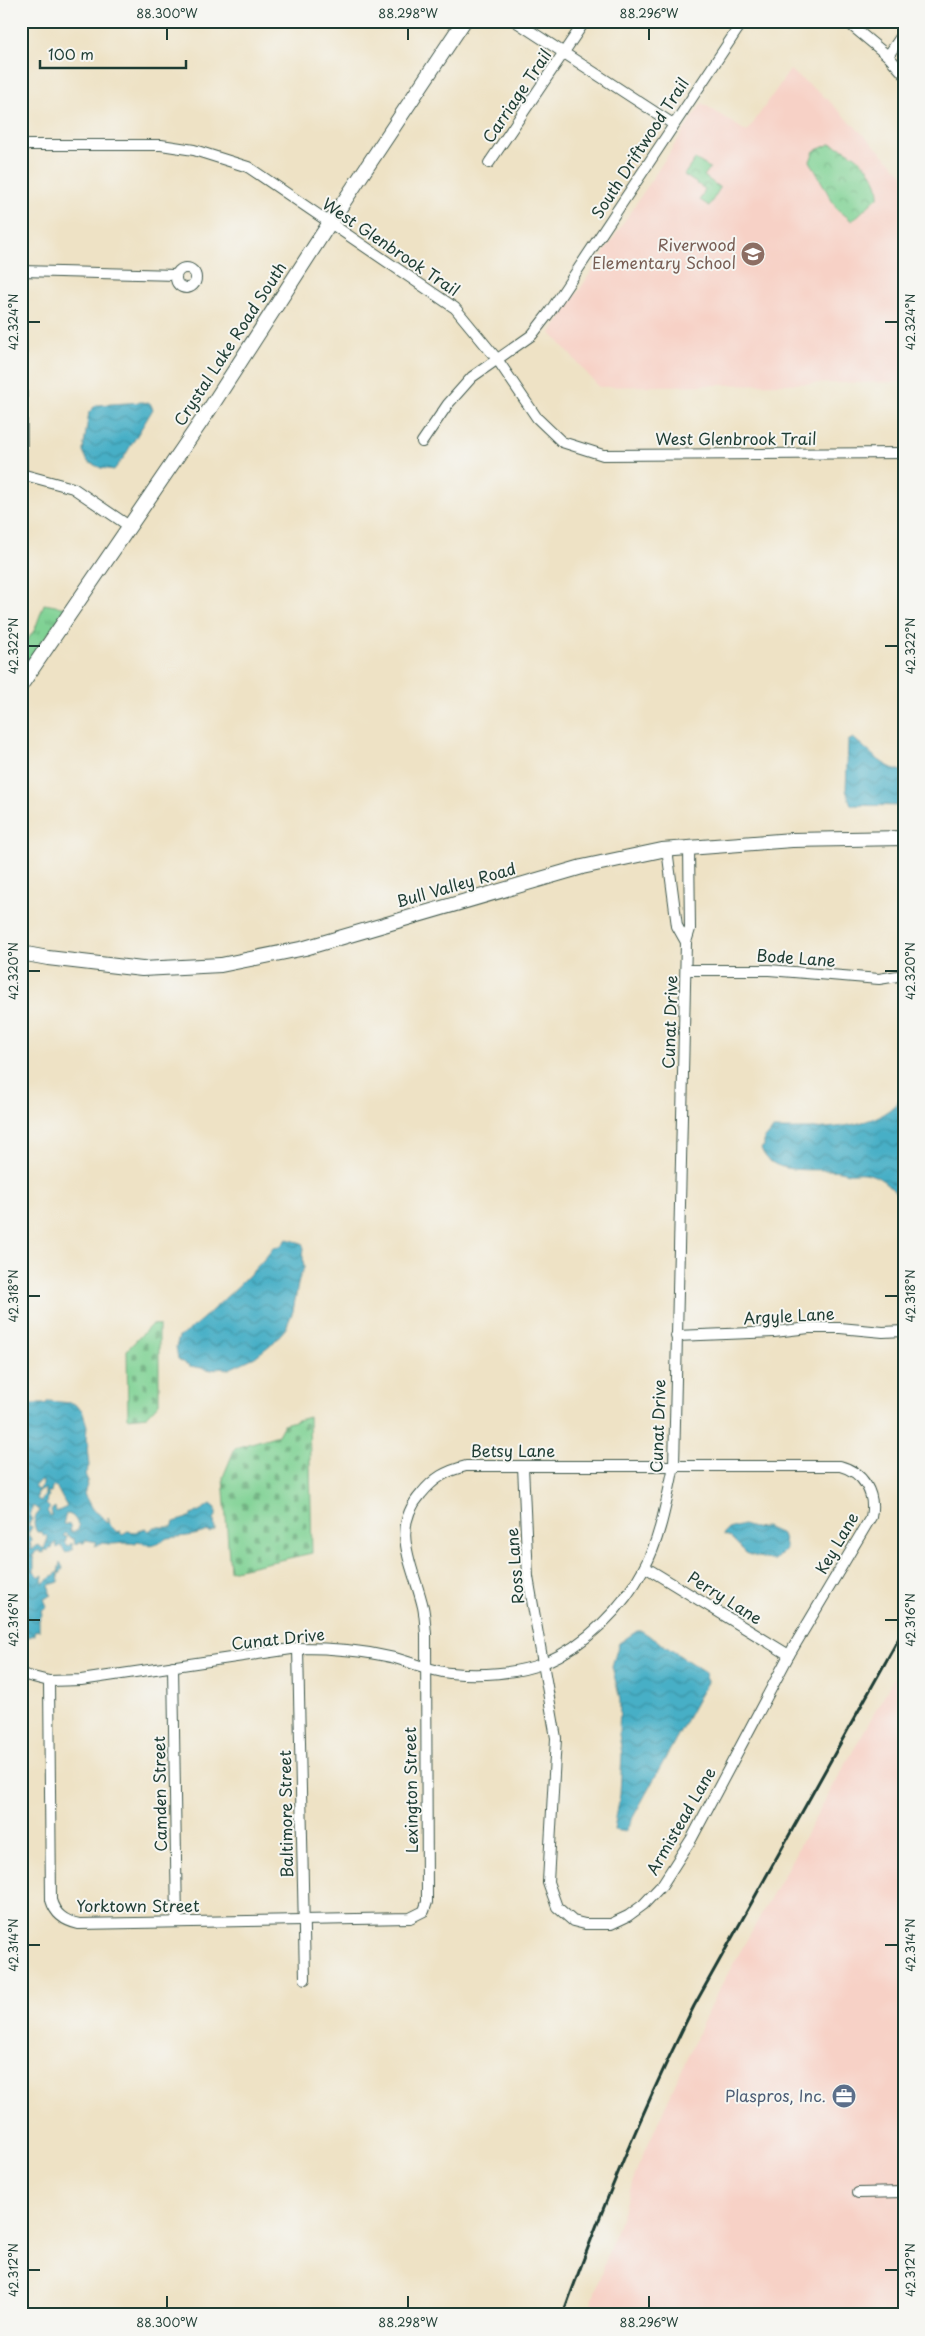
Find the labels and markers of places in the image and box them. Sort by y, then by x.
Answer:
place label: Riverwood Elementary School [592,232,736,274]
school or university icon: Riverwood Elementary School [740,241,766,267]
place label: Plaspros, Inc. [725,2083,826,2107]
office icon: Plaspros, Inc. [831,2083,857,2109]

